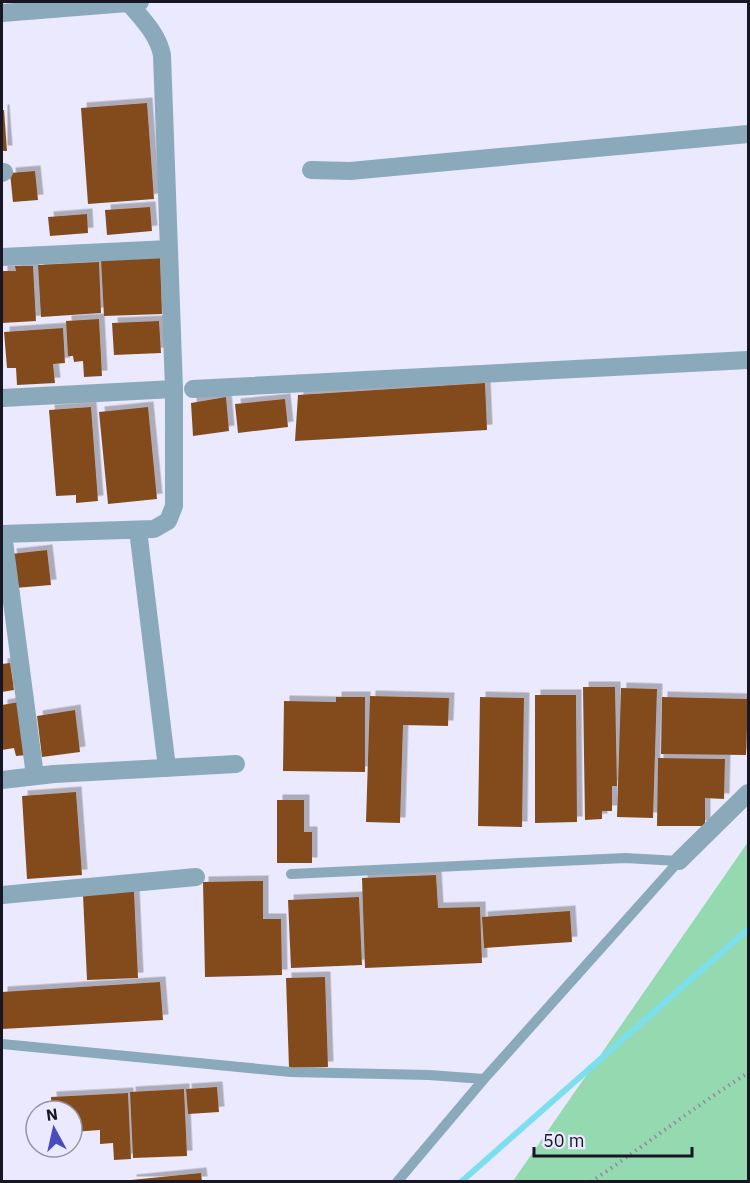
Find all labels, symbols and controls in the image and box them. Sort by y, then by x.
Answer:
north arrow [24,1099,84,1159]
text: N [45,1103,59,1125]
scale bar [534,1120,692,1158]
text: 50 m [543,1129,585,1152]

